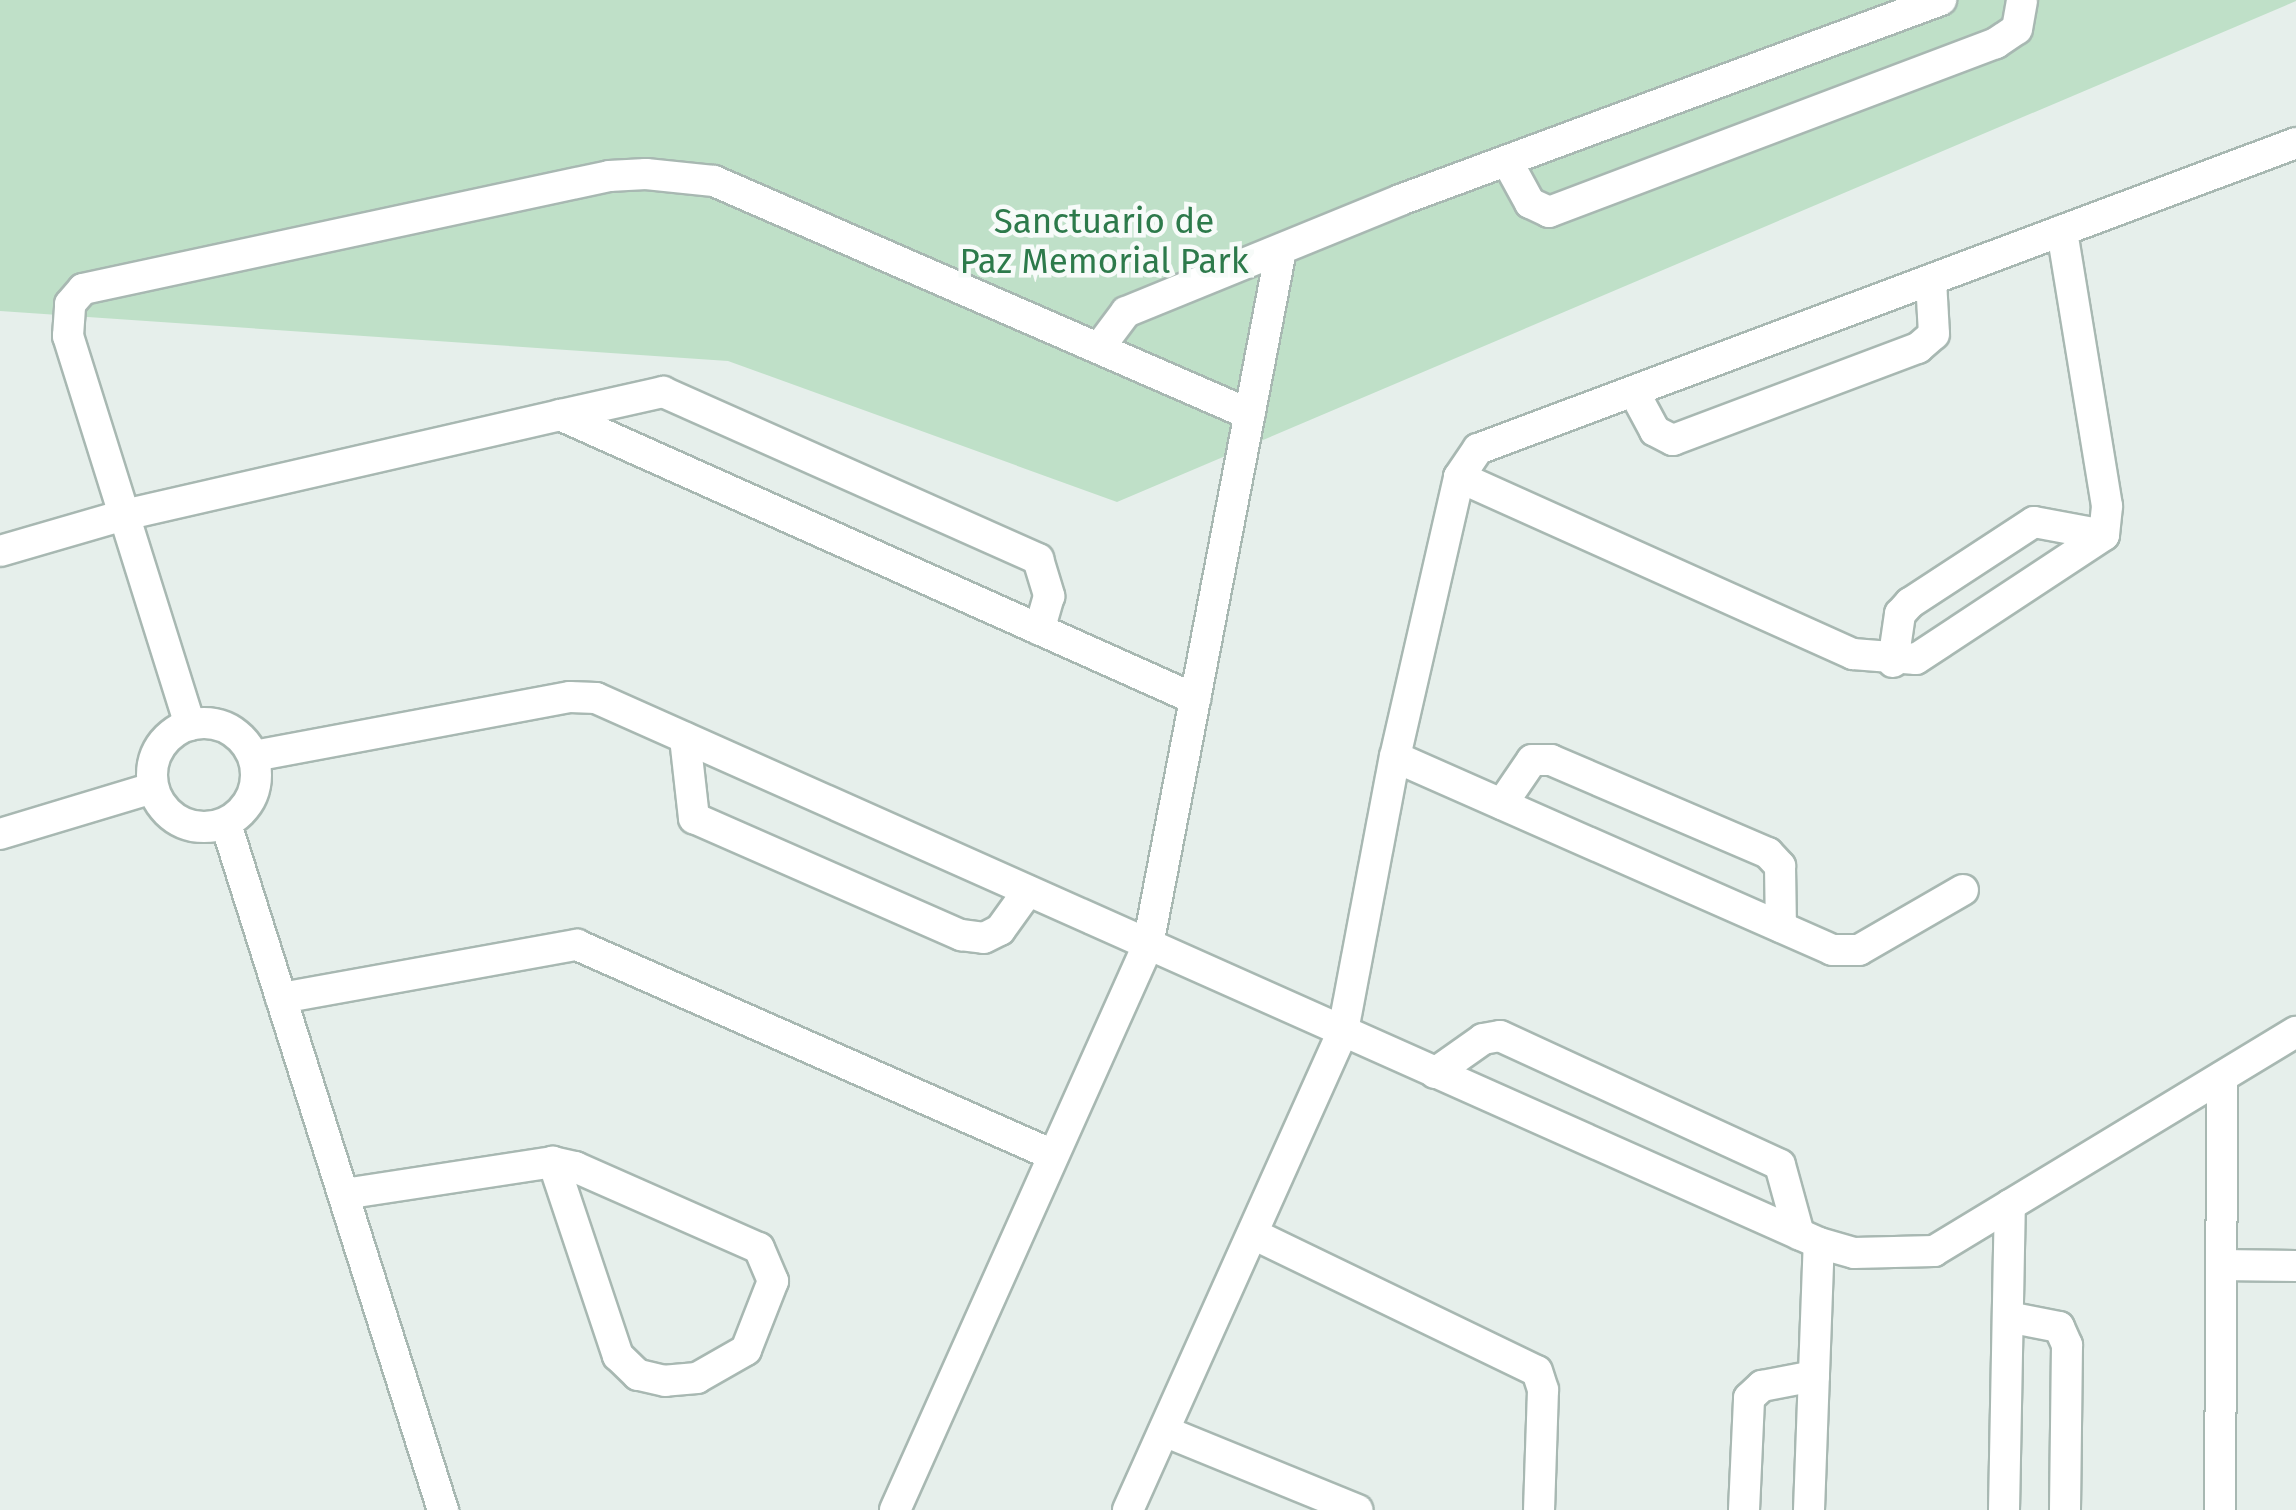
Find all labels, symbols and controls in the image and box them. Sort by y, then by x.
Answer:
park label: Sanctuario de Paz Memorial Park [959,200,1249,282]

